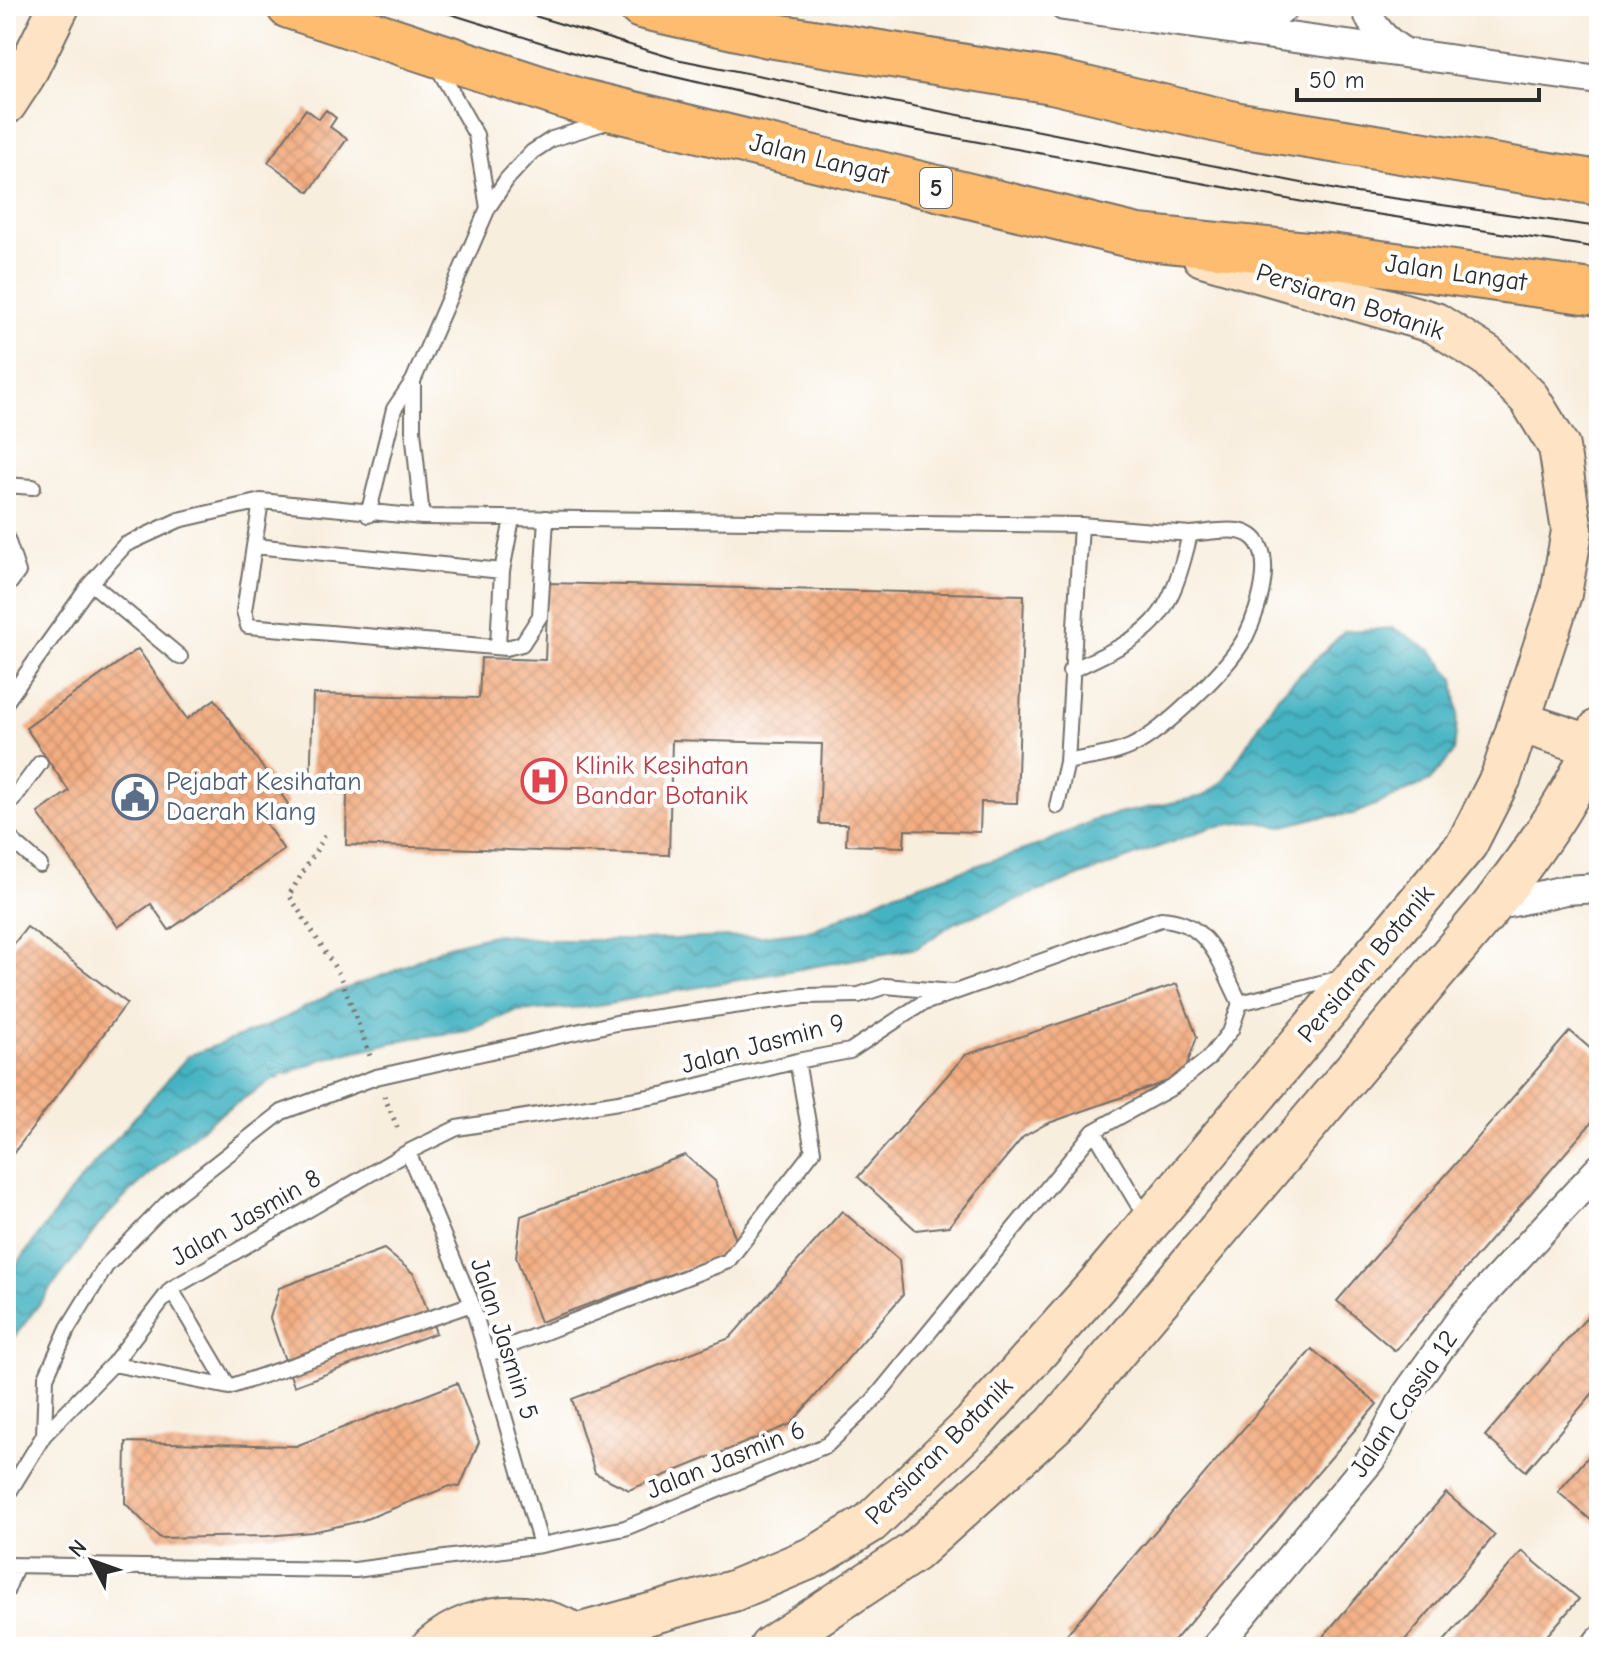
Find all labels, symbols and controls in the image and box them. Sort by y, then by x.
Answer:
scale bar [1297,52,1539,102]
text: 50 m [1309,66,1365,94]
street label: Jalan Langat [746,127,893,191]
road number: 5 [920,168,952,208]
street label: Jalan Langat [1383,248,1530,298]
street label: Persiaran Botanik [1252,257,1448,347]
place label: Klinik Kesihatan Bandar Botanik [575,751,749,811]
hospital icon: Klinik Kesihatan Bandar Botanik [520,757,568,805]
place label: Pejabat Kesihatan Daerah Klang [166,767,362,827]
public building icon: Pejabat Kesihatan Daerah Klang [111,773,159,821]
street label: Persiaran Botanik [1292,879,1441,1049]
street label: Jalan Jasmin 9 [678,1008,848,1080]
street label: Jalan Jasmin 8 [166,1163,326,1273]
street label: Jalan Jasmin 5 [464,1254,544,1424]
street label: Jalan Cassia 12 [1344,1325,1464,1483]
street label: Persiaran Botanik [859,1371,1019,1531]
street label: Jalan Jasmin 6 [642,1415,810,1505]
north arrow [52,1521,132,1601]
text: N [63,1535,92,1562]

